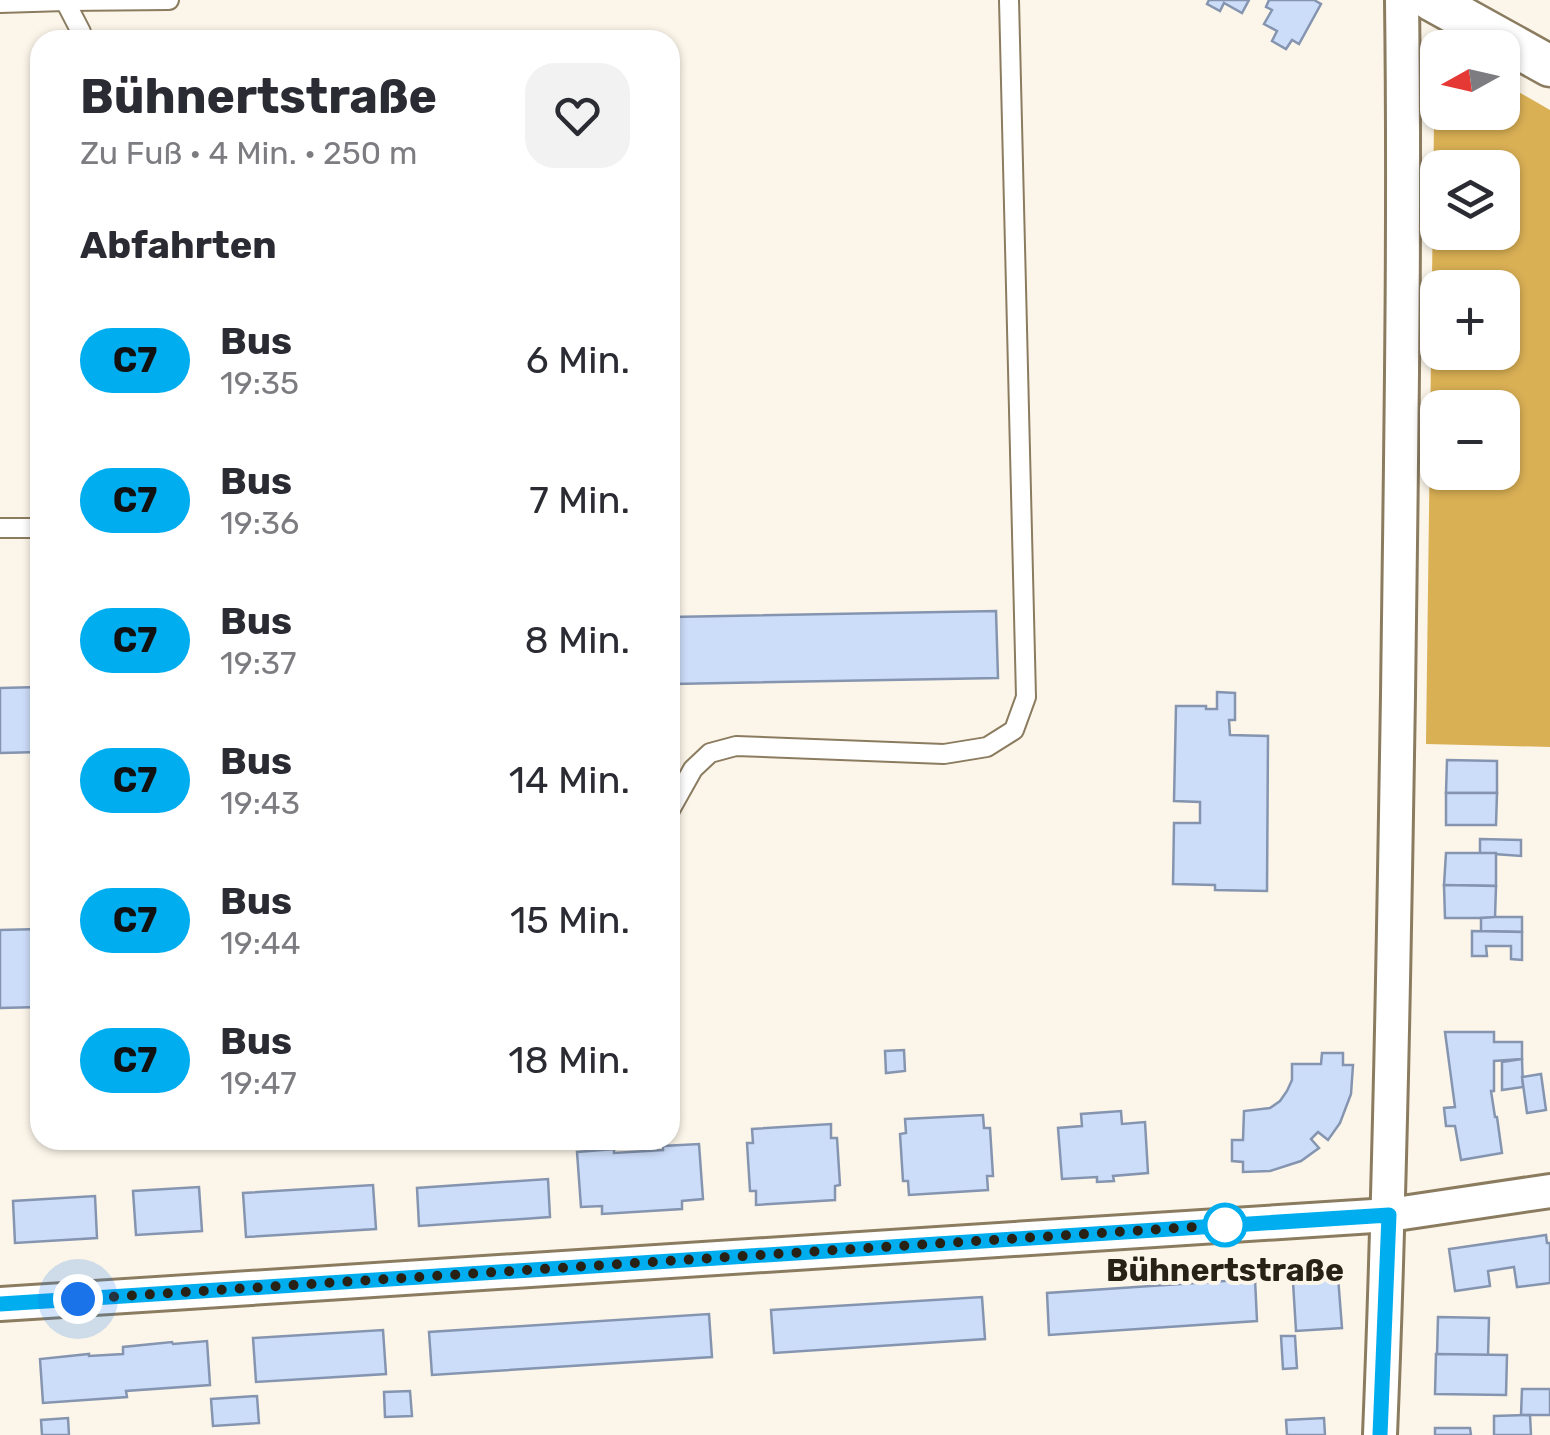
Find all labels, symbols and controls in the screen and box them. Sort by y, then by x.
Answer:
north arrow [1420,30,1520,130]
map controls [1420,30,1520,490]
button: heart [525,63,630,168]
text: Bühnertstraße [80,68,437,125]
text: Zu Fuß · 4 Min. · 250 m [80,134,417,172]
button: layers [1420,150,1520,250]
text: Abfahrten [80,222,277,268]
button: + [1420,270,1520,370]
text: Bus [220,318,292,364]
text: 6 Min. [526,337,630,383]
text: C7 [113,339,157,381]
text: 19:35 [220,364,299,402]
button: − [1420,390,1520,490]
text: Bus [220,458,292,504]
text: 7 Min. [529,477,630,523]
text: C7 [113,479,157,521]
text: 19:36 [220,504,299,542]
text: Bus [220,598,292,644]
text: 8 Min. [525,617,630,663]
text: C7 [113,619,157,661]
text: 19:37 [220,644,297,682]
text: Bus [220,738,292,784]
text: 14 Min. [509,757,630,803]
text: C7 [113,759,157,801]
text: 19:43 [220,784,300,822]
text: Bus [220,878,292,924]
text: 15 Min. [510,897,630,943]
text: C7 [113,899,157,941]
text: 19:44 [220,924,301,962]
text: Bus [220,1018,292,1064]
text: 18 Min. [508,1037,630,1083]
text: C7 [113,1039,157,1081]
text: 19:47 [220,1064,297,1102]
marker: Bühnertstraße [1204,1204,1246,1246]
place label: Bühnertstraße [1106,1251,1344,1289]
your location [53,1274,103,1324]

